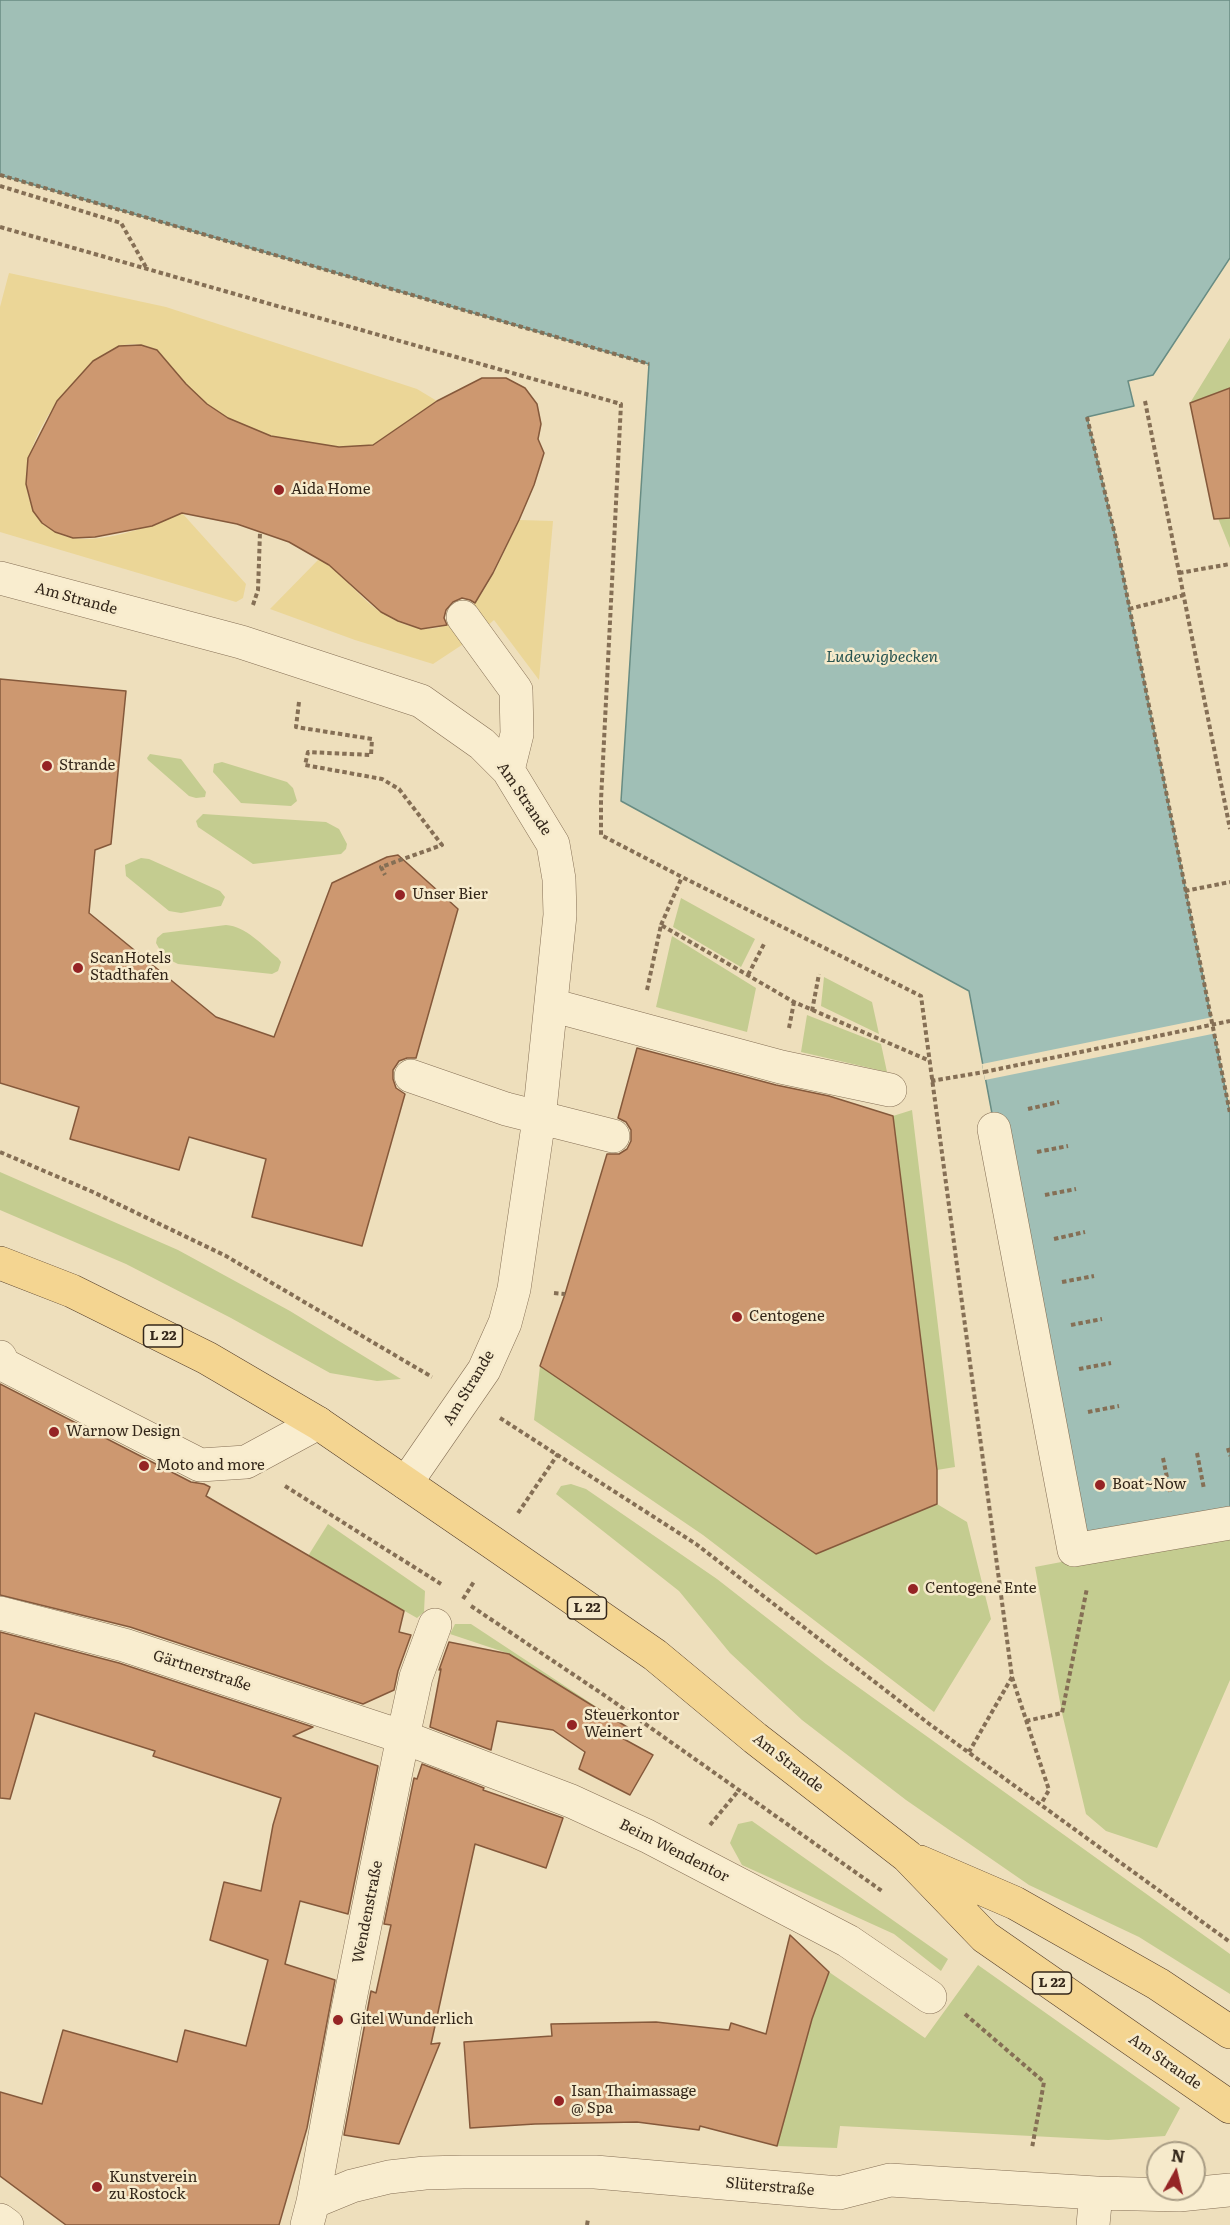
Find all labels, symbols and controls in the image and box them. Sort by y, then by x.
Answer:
place label: Aida Home [291,481,371,499]
marker: Aida Home [272,483,286,497]
street label: Am Strande [33,579,119,619]
water label: Ludewigbecken [826,647,938,667]
place label: Strande [59,757,115,775]
marker: Strande [40,759,54,773]
street label: Am Strande [493,759,555,839]
place label: Unser Bier [412,886,488,904]
marker: Unser Bier [393,888,407,902]
place label: ScanHotels Stadthafen [90,950,171,985]
marker: ScanHotels Stadthafen [71,961,85,975]
place label: Centogene [749,1308,825,1326]
marker: Centogene [730,1310,744,1324]
road number: L 22 [144,1325,182,1347]
street label: Am Strande [440,1347,498,1429]
place label: Warnow Design [66,1423,181,1441]
marker: Warnow Design [47,1425,61,1439]
place label: Moto and more [156,1457,265,1475]
marker: Moto and more [137,1459,151,1473]
place label: Boat~Now [1112,1476,1186,1494]
marker: Boat~Now [1093,1478,1107,1492]
place label: Centogene Ente [925,1580,1037,1598]
marker: Centogene Ente [906,1582,920,1596]
road number: L 22 [568,1597,606,1619]
street label: Gärtnerstraße [151,1647,253,1695]
place label: Steuerkontor Weinert [584,1707,679,1742]
marker: Steuerkontor Weinert [565,1718,579,1732]
street label: Am Strande [749,1730,827,1796]
street label: Beim Wendentor [616,1816,732,1886]
street label: Wendenstraße [349,1859,387,1965]
road number: L 22 [1032,1972,1072,1994]
place label: Gitel Wunderlich [350,2011,473,2029]
marker: Gitel Wunderlich [331,2013,345,2027]
street label: Am Strande [1125,2030,1205,2094]
place label: Isan Thaimassage @ Spa [571,2083,696,2118]
marker: Isan Thaimassage @ Spa [552,2094,566,2108]
north arrow [1146,2141,1206,2201]
text: N [1170,2142,1187,2168]
place label: Kunstverein zu Rostock [109,2169,197,2204]
street label: Slüterstraße [725,2174,815,2200]
marker: Kunstverein zu Rostock [90,2180,104,2194]

